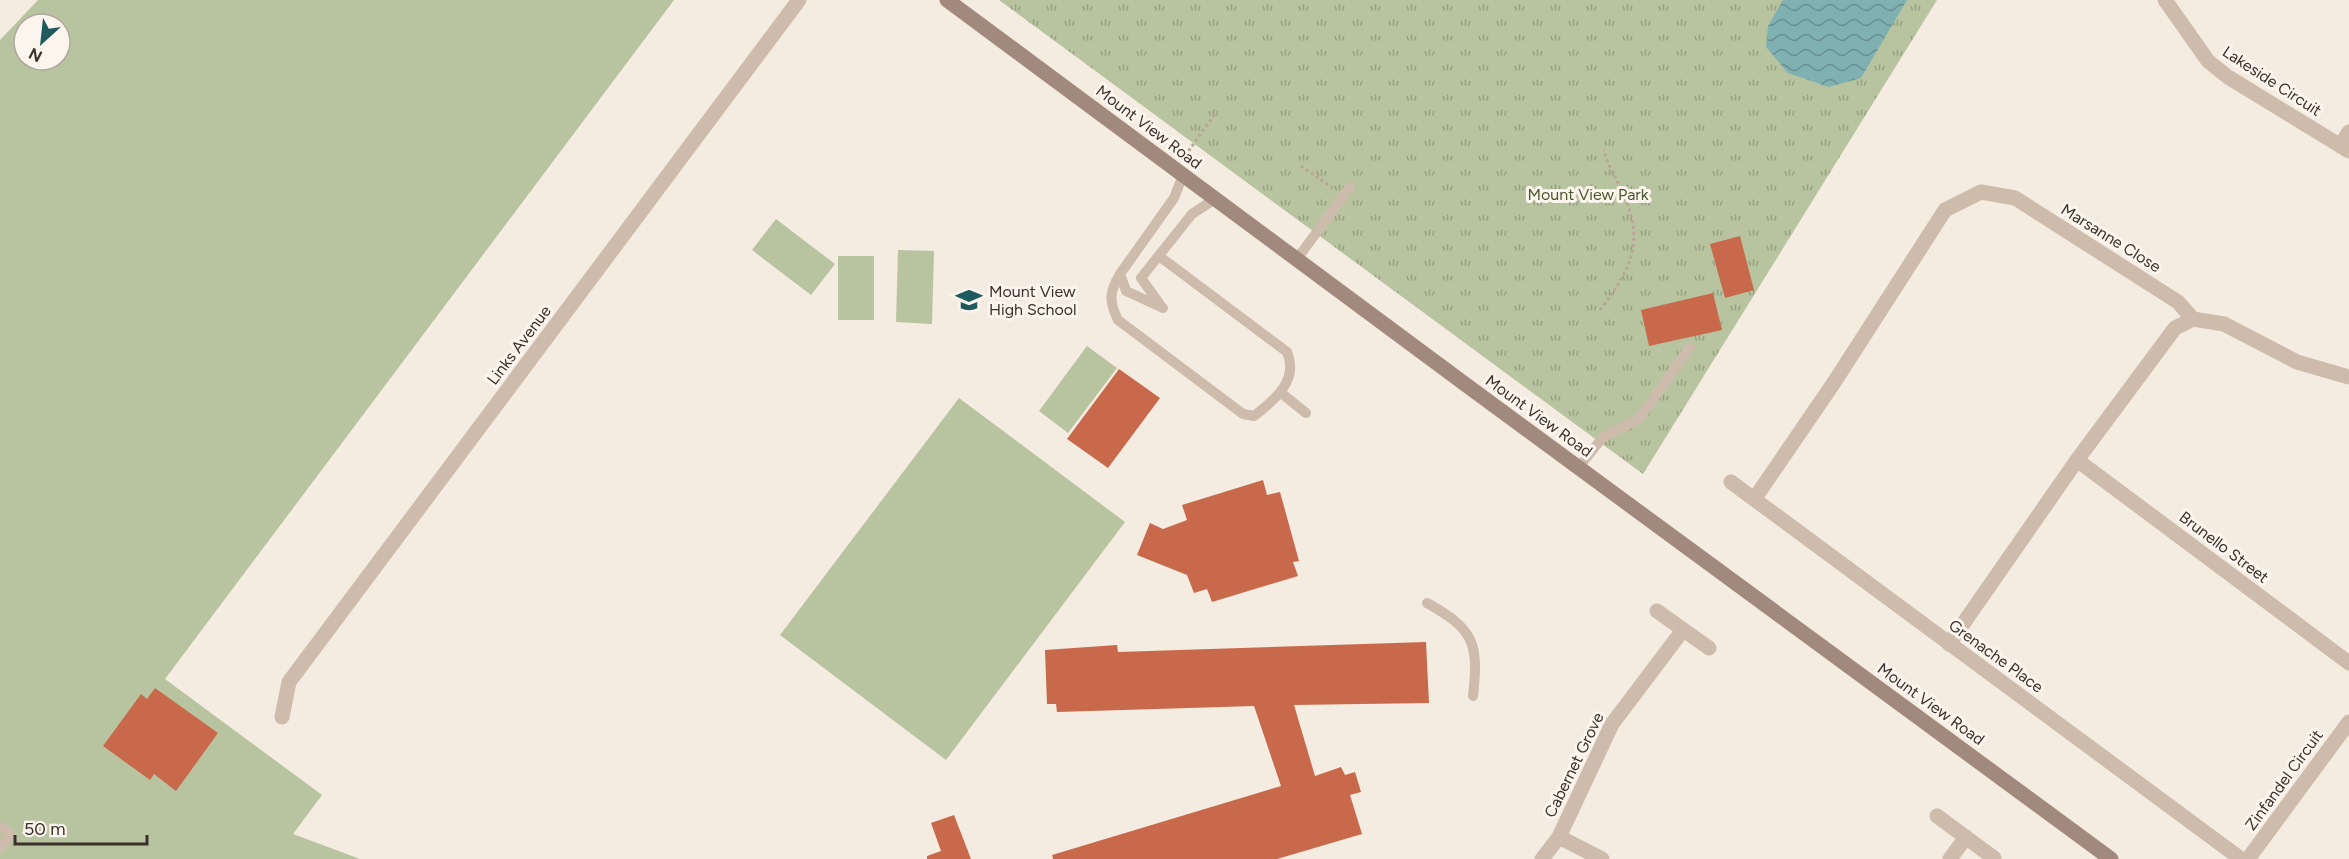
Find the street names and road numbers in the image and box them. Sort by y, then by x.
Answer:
street label: Lakeside Circuit [2219,42,2325,120]
street label: Mount View Road [1092,81,1206,173]
street label: Marsanne Close [2058,200,2165,276]
street label: Links Avenue [483,301,555,388]
street label: Mount View Road [1482,371,1596,461]
street label: Brunello Street [2176,507,2272,587]
street label: Grenache Place [1945,615,2047,697]
street label: Mount View Road [1874,659,1988,749]
street label: Cabernet Grove [1540,709,1608,821]
street label: Zinfandel Circuit [2241,726,2327,834]

